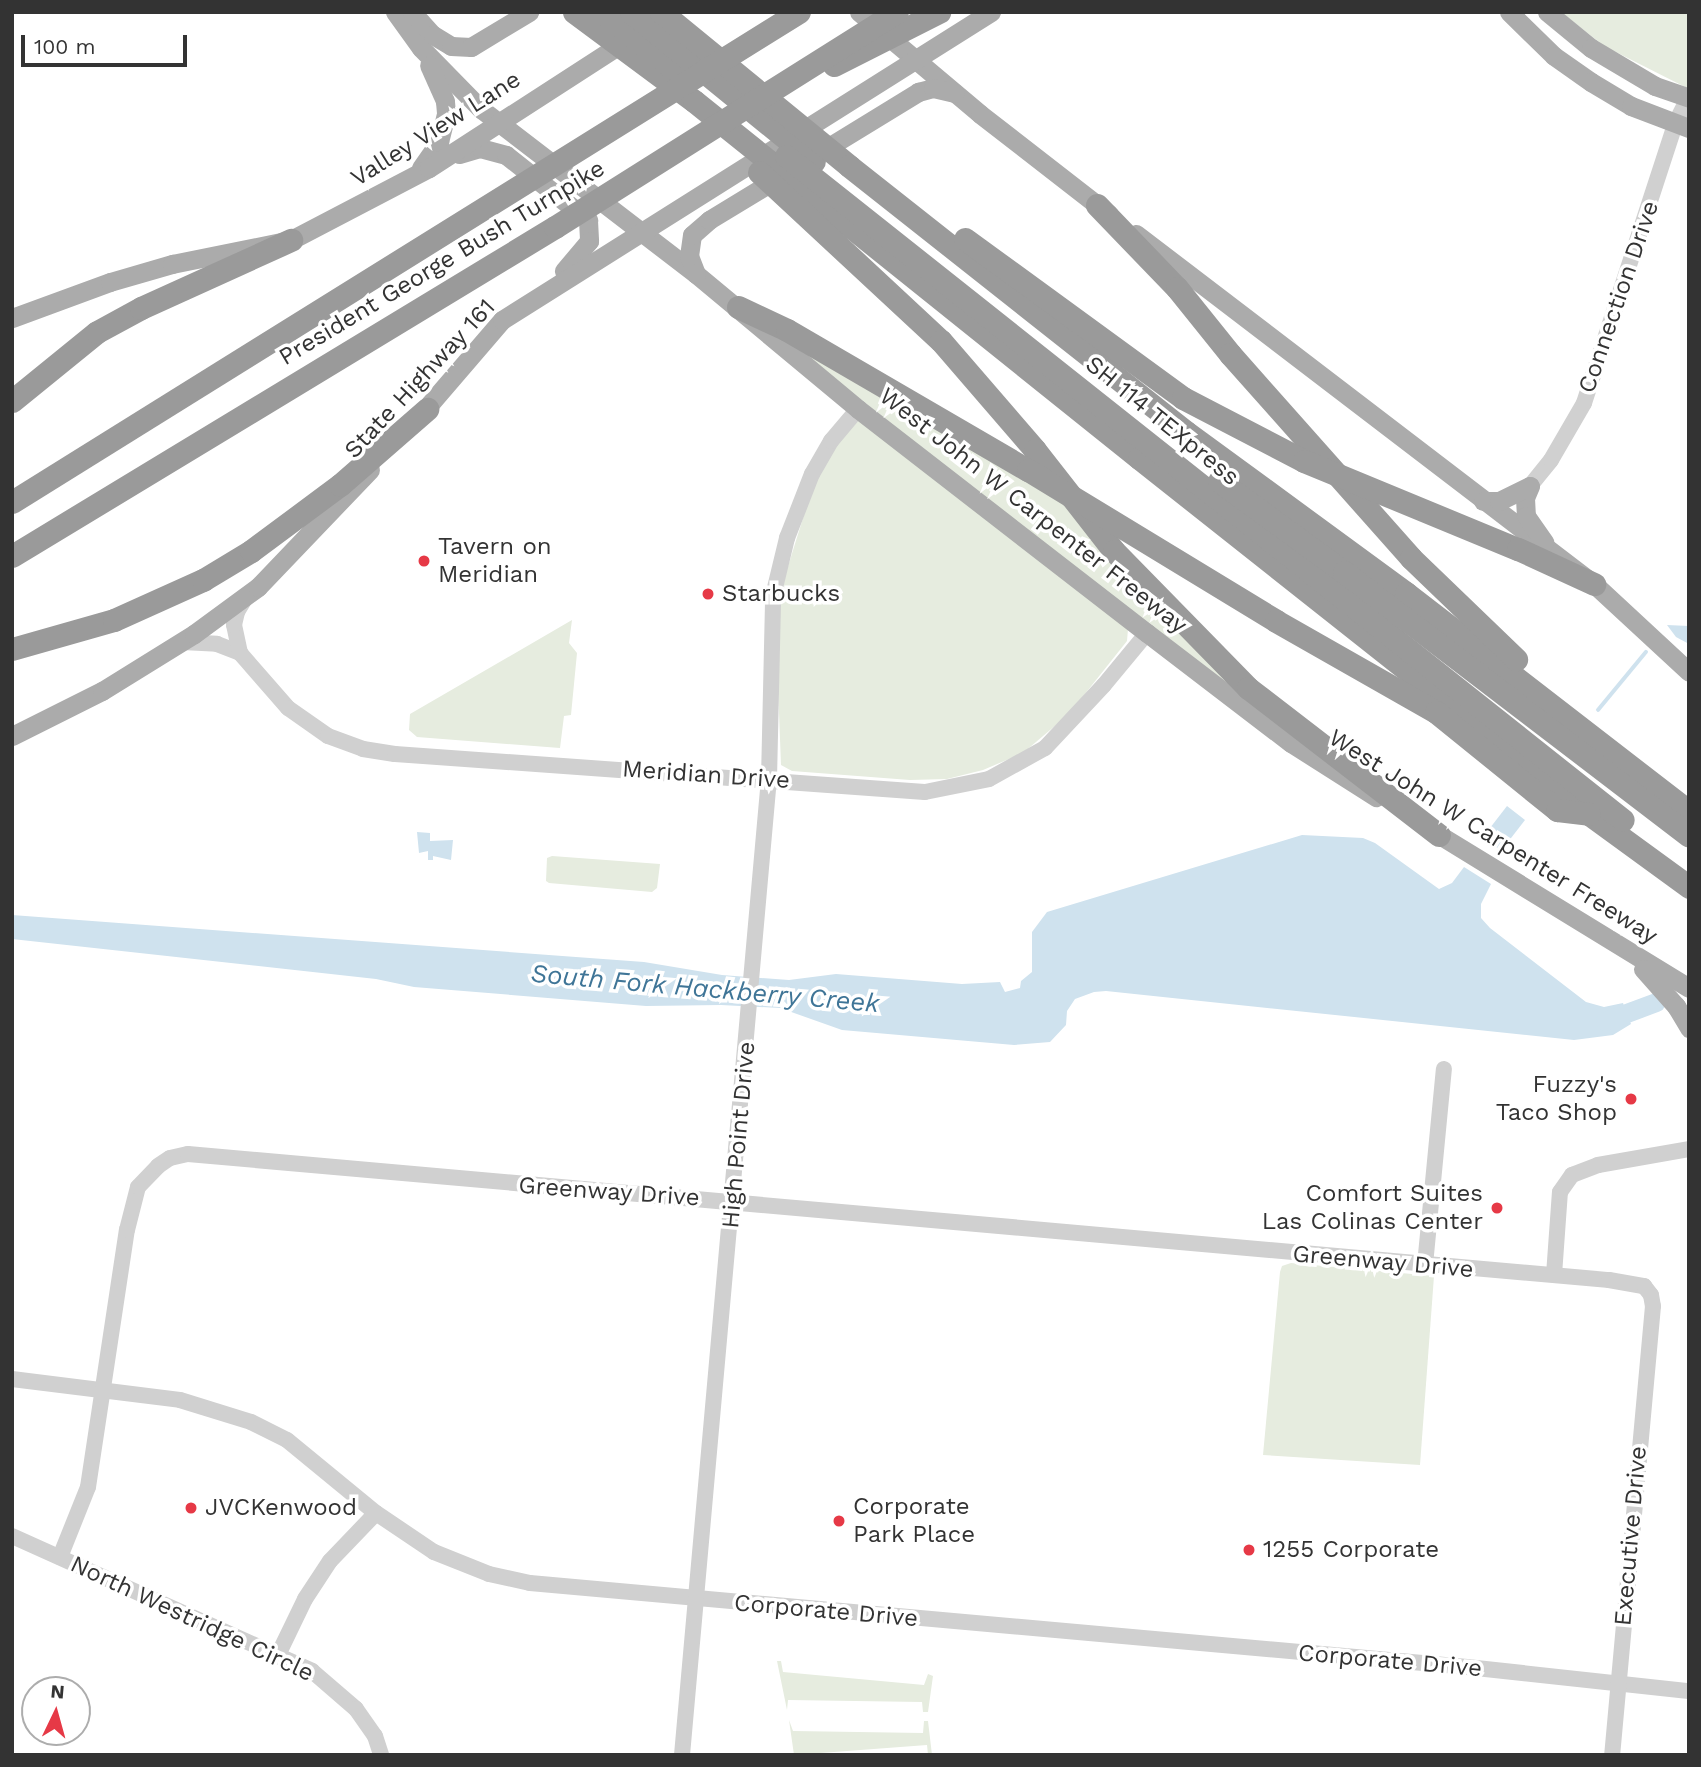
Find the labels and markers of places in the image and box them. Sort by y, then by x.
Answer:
place label: Tavern on Meridian [438,533,552,589]
marker: Tavern on Meridian [416,553,432,569]
place label: Starbucks [722,580,840,608]
marker: Starbucks [700,586,716,602]
place label: Fuzzy's Taco Shop [1496,1071,1617,1127]
marker: Fuzzy's Taco Shop [1623,1091,1639,1107]
place label: Comfort Suites Las Colinas Center [1262,1180,1483,1236]
marker: Comfort Suites Las Colinas Center [1489,1200,1505,1216]
place label: Corporate Park Place [853,1493,976,1549]
place label: JVCKenwood [205,1494,357,1522]
marker: JVCKenwood [183,1500,199,1516]
marker: Corporate Park Place [831,1513,847,1529]
place label: 1255 Corporate [1263,1536,1439,1564]
marker: 1255 Corporate [1241,1542,1257,1558]

